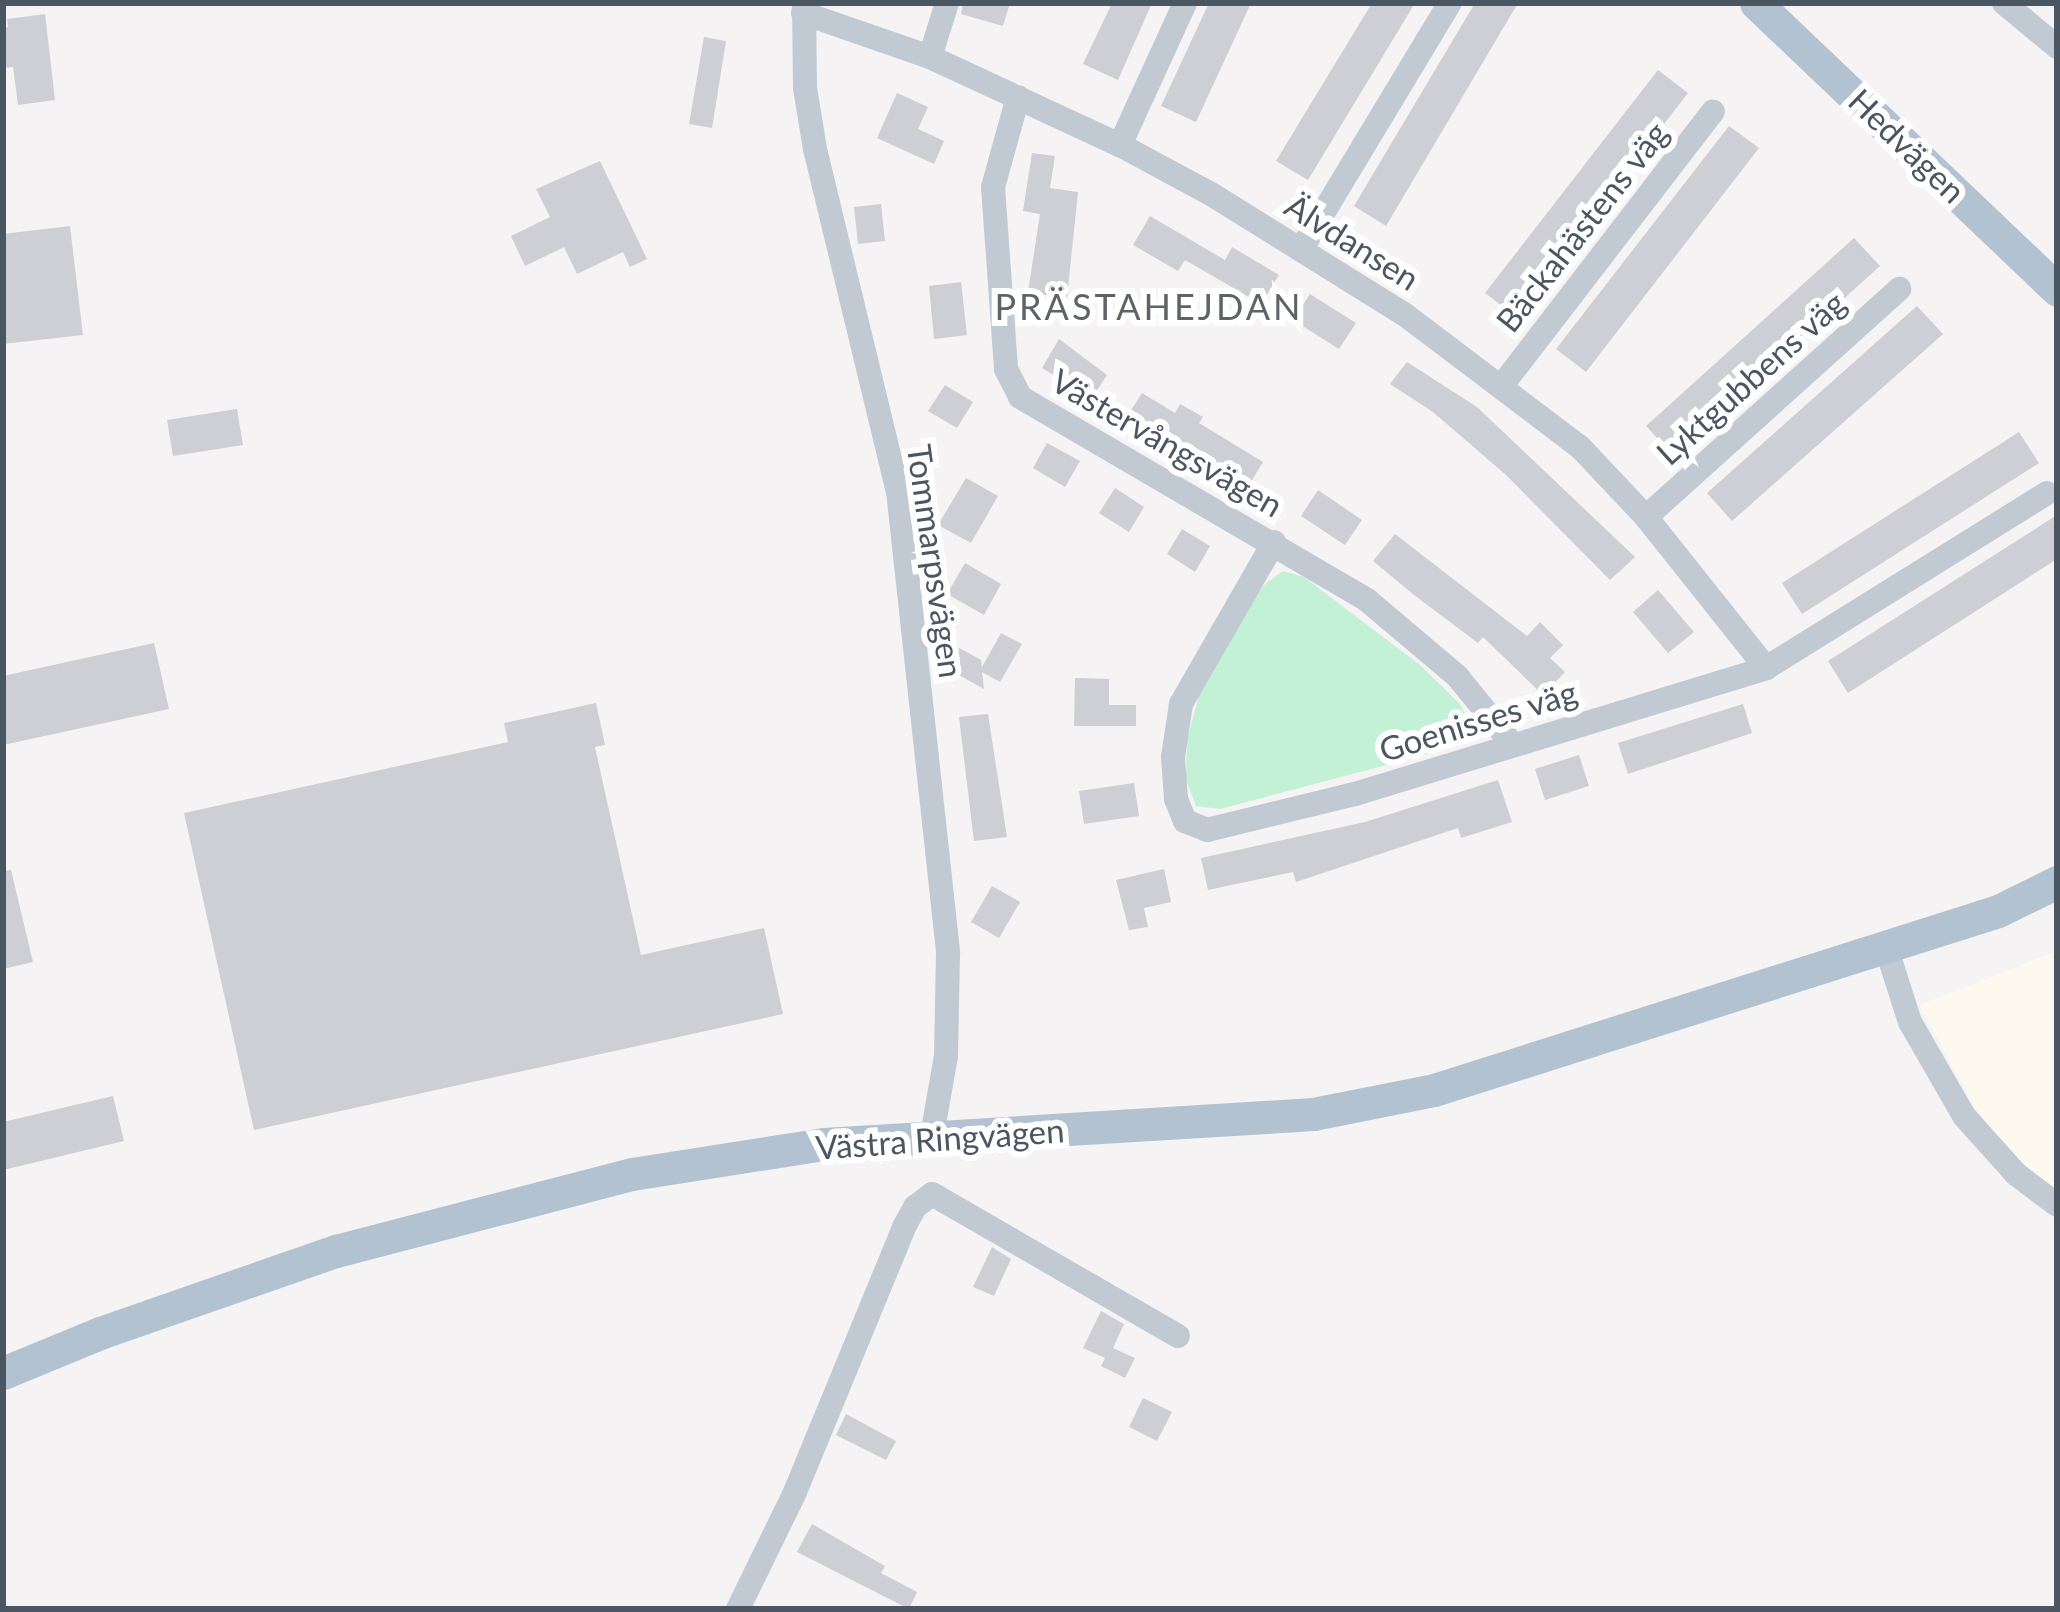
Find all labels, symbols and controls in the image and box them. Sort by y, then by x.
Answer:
street label: Hedvägen [1841,81,1973,211]
street label: Bäckahästens väg [1488,114,1676,340]
street label: Älvdansen [1278,185,1426,299]
street label: Lyktgubbens väg [1648,283,1854,473]
district label: PRÄSTAHEJDAN [994,285,1304,329]
street label: Västervångsvägen [1044,361,1290,525]
street label: Tommarpsvägen [899,442,971,680]
street label: Goenisses väg [1374,672,1582,770]
street label: Västra Ringvägen [814,1111,1066,1167]

